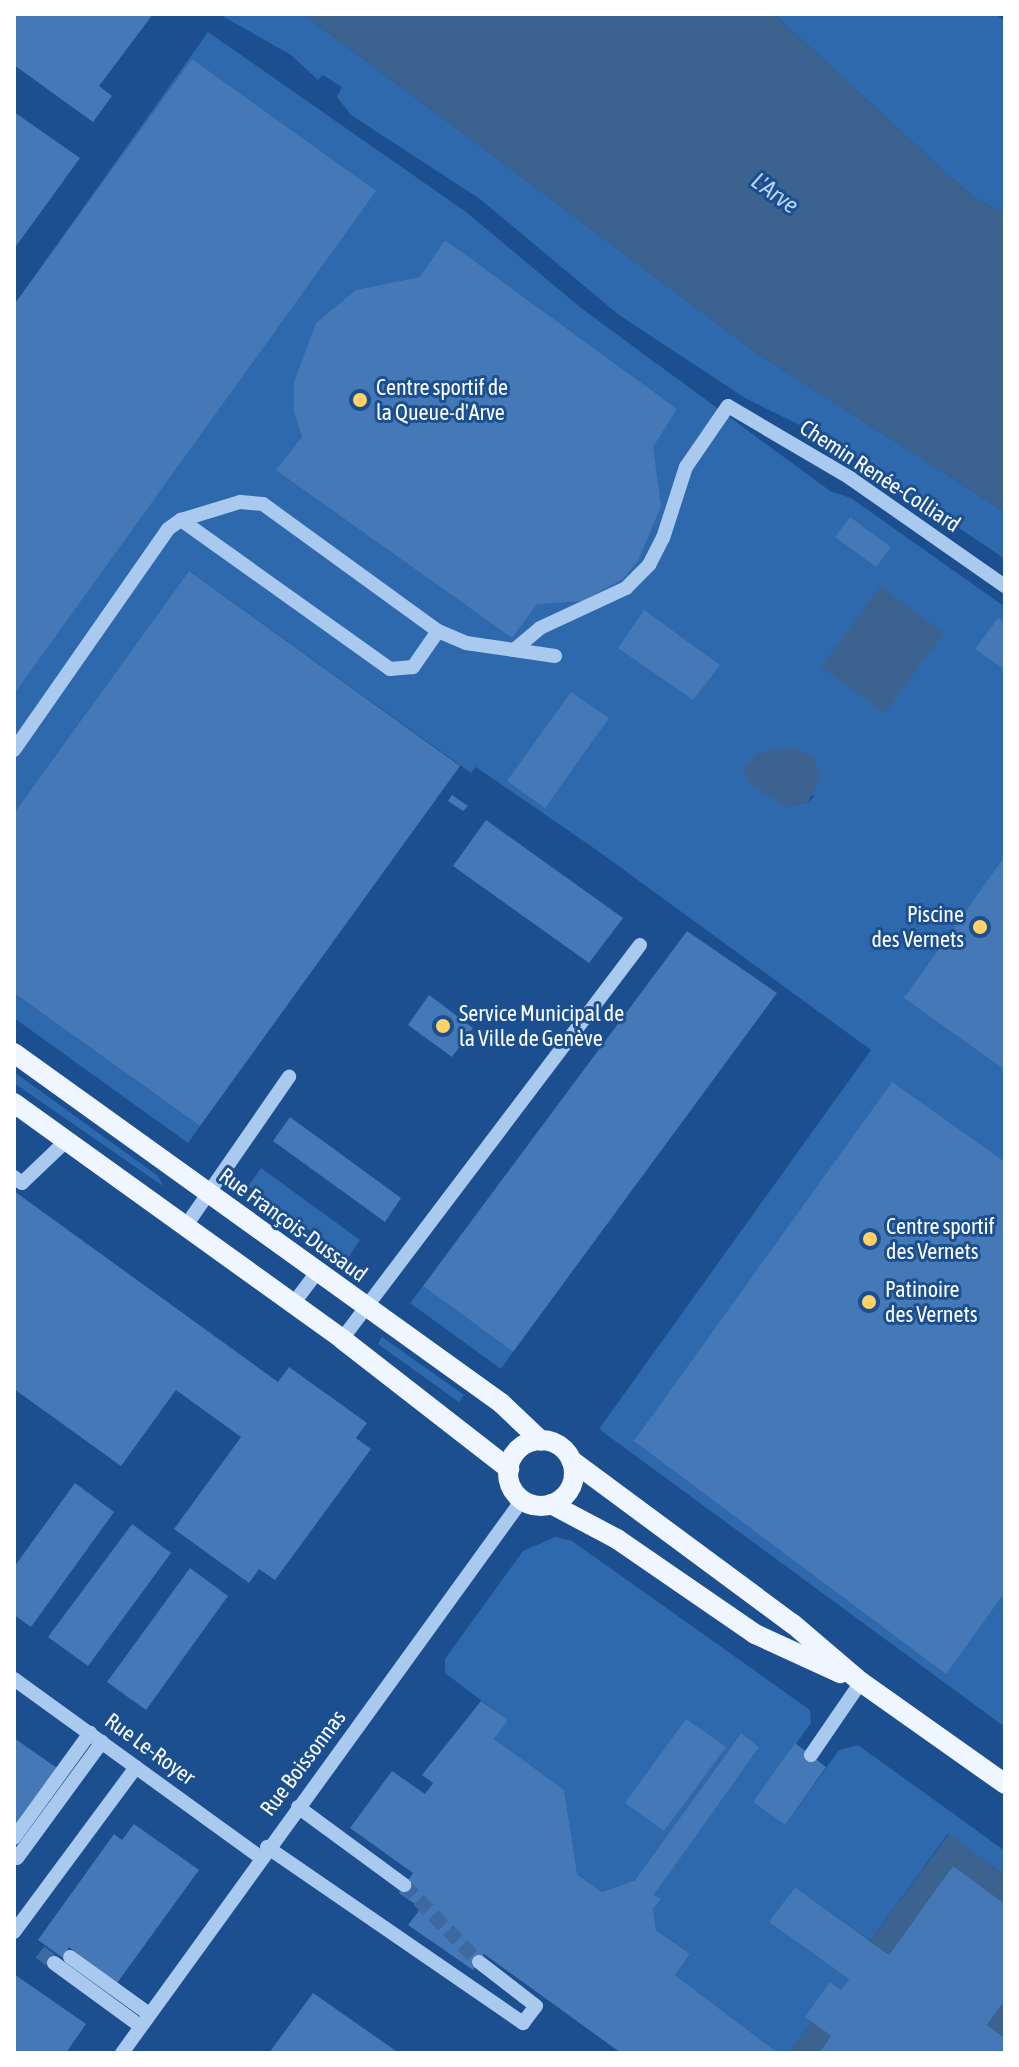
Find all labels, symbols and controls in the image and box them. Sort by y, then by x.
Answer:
water label: L'Arve [746,166,804,220]
place label: Centre sportif de la Queue-d'Arve [376,374,508,426]
marker: Centre sportif de la Queue-d'Arve [351,391,369,409]
street label: Chemin Renée-Colliard [795,414,965,538]
place label: Piscine des Vernets [871,901,964,952]
marker: Piscine des Vernets [971,918,989,936]
place label: Service Municipal de la Ville de Genève [459,1000,624,1052]
marker: Service Municipal de la Ville de Genève [434,1017,452,1035]
street label: Rue François-Dussaud [214,1162,372,1288]
place label: Centre sportif des Vernets [886,1213,995,1264]
marker: Centre sportif des Vernets [861,1230,879,1248]
place label: Patinoire des Vernets [885,1276,978,1328]
marker: Patinoire des Vernets [860,1293,878,1311]
street label: Rue Boissonnas [255,1705,351,1821]
street label: Rue Le-Royer [100,1707,200,1791]

